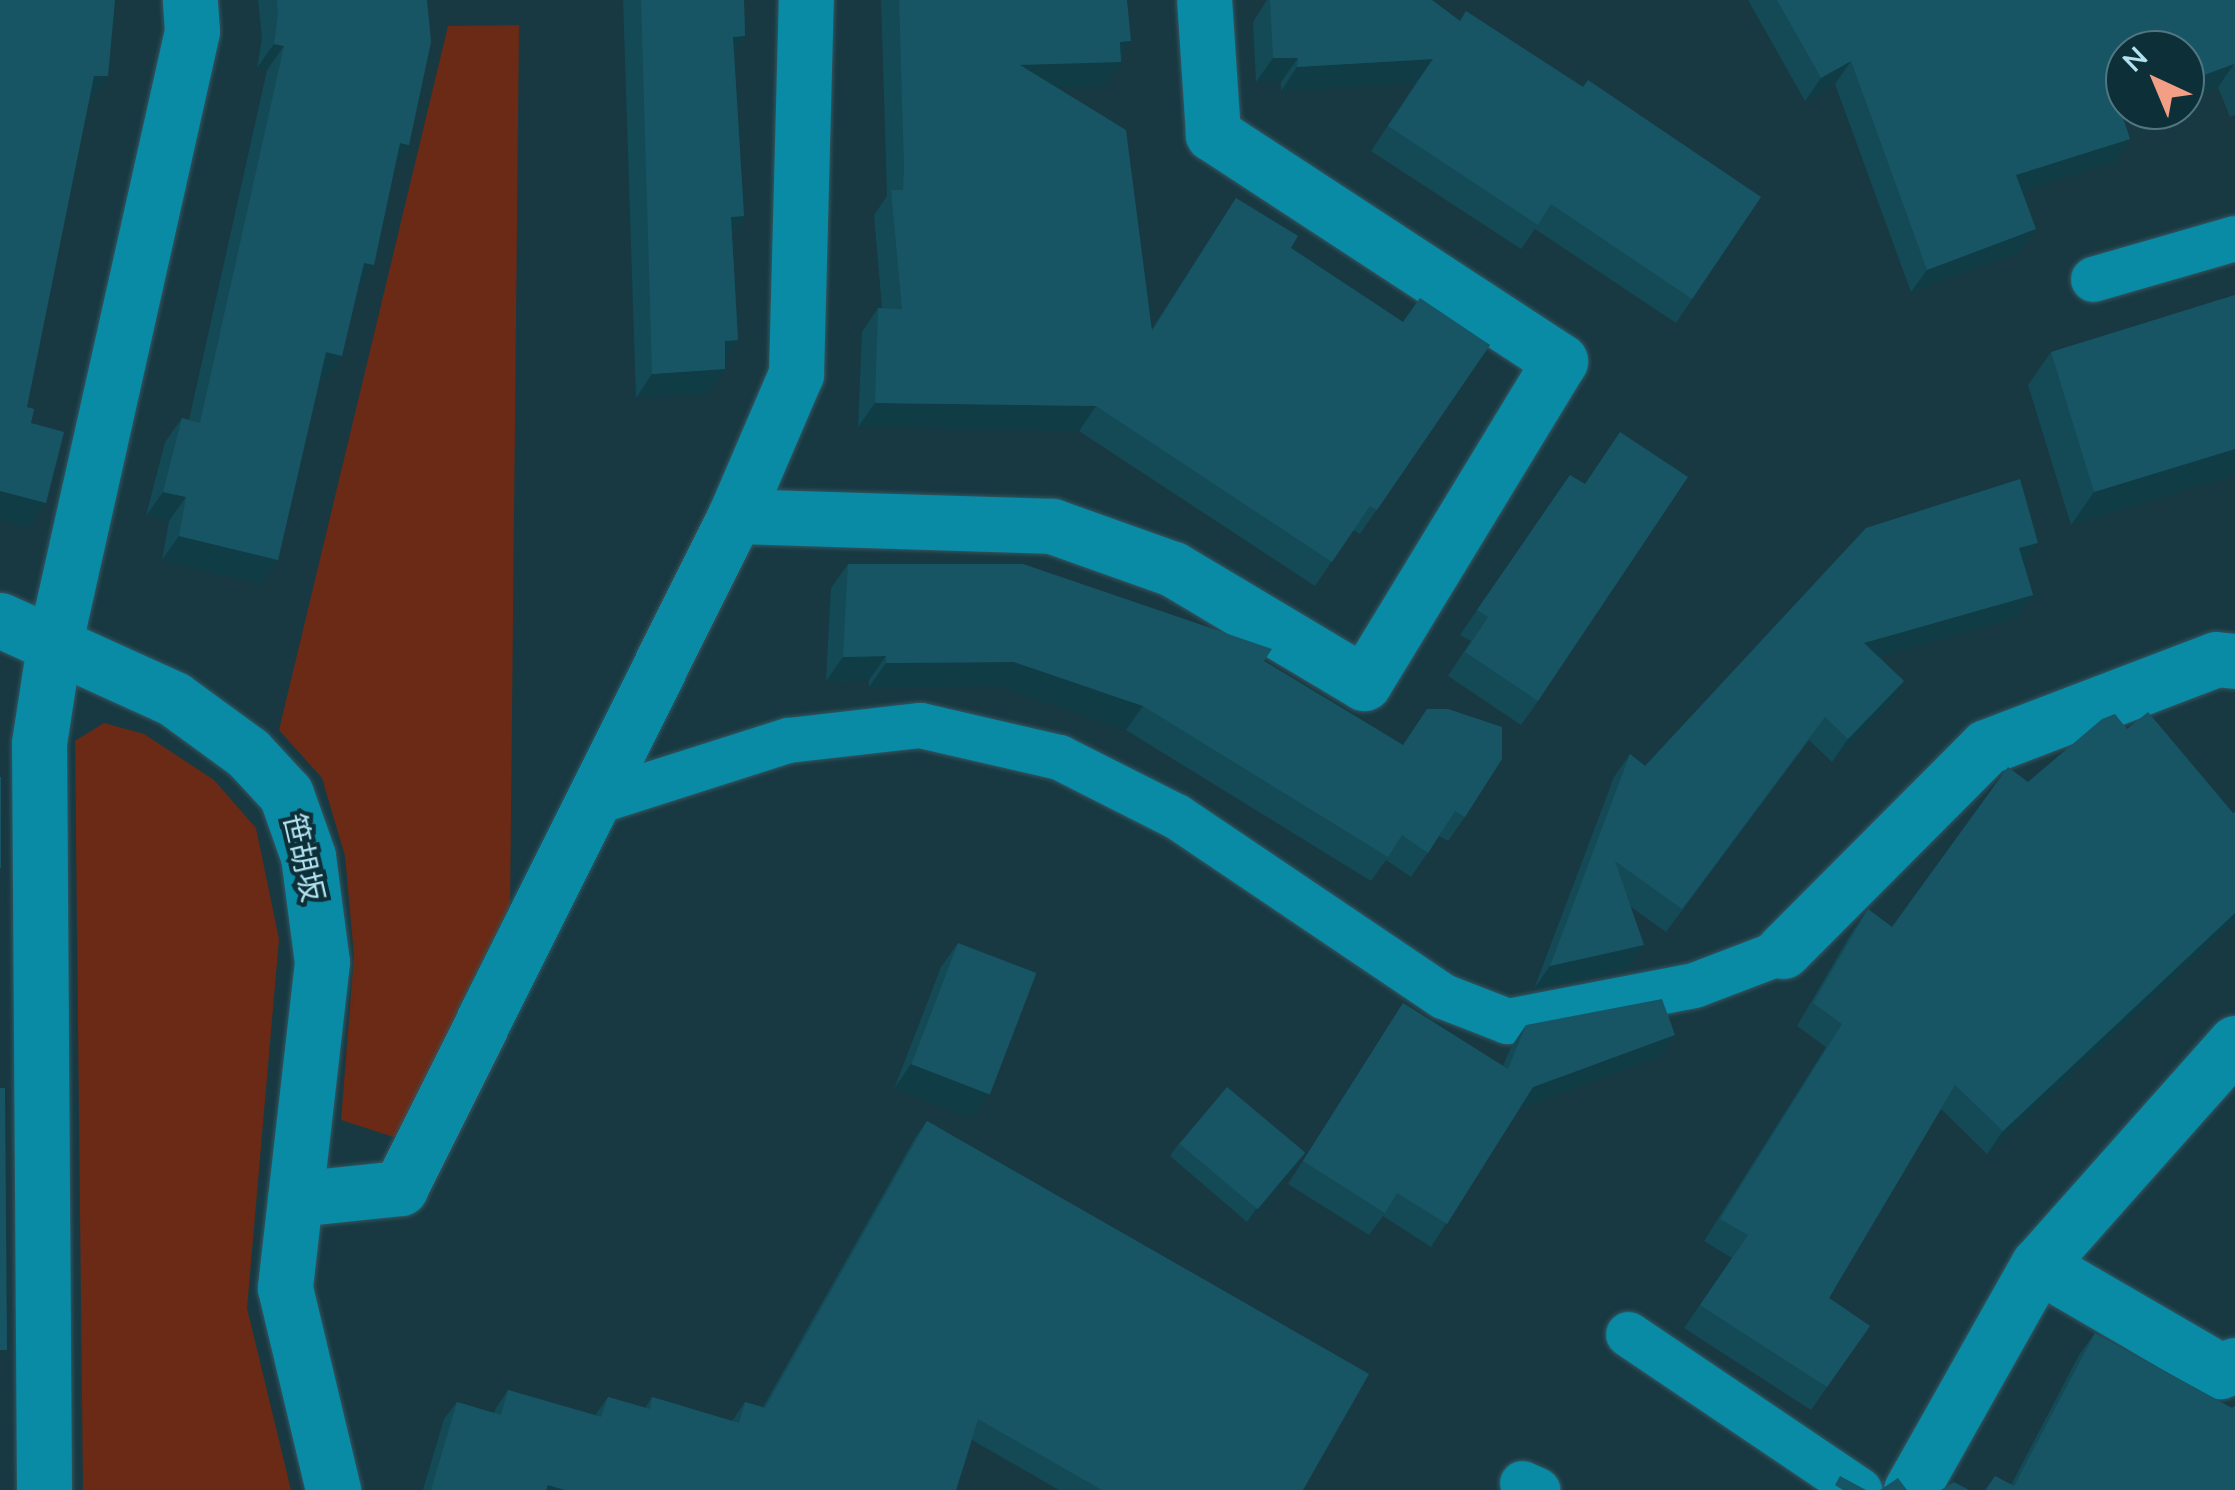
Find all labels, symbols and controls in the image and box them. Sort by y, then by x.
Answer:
north arrow [2105,30,2205,130]
text: N [2115,39,2156,81]
street label: 笹胡坂 [274,810,330,906]

